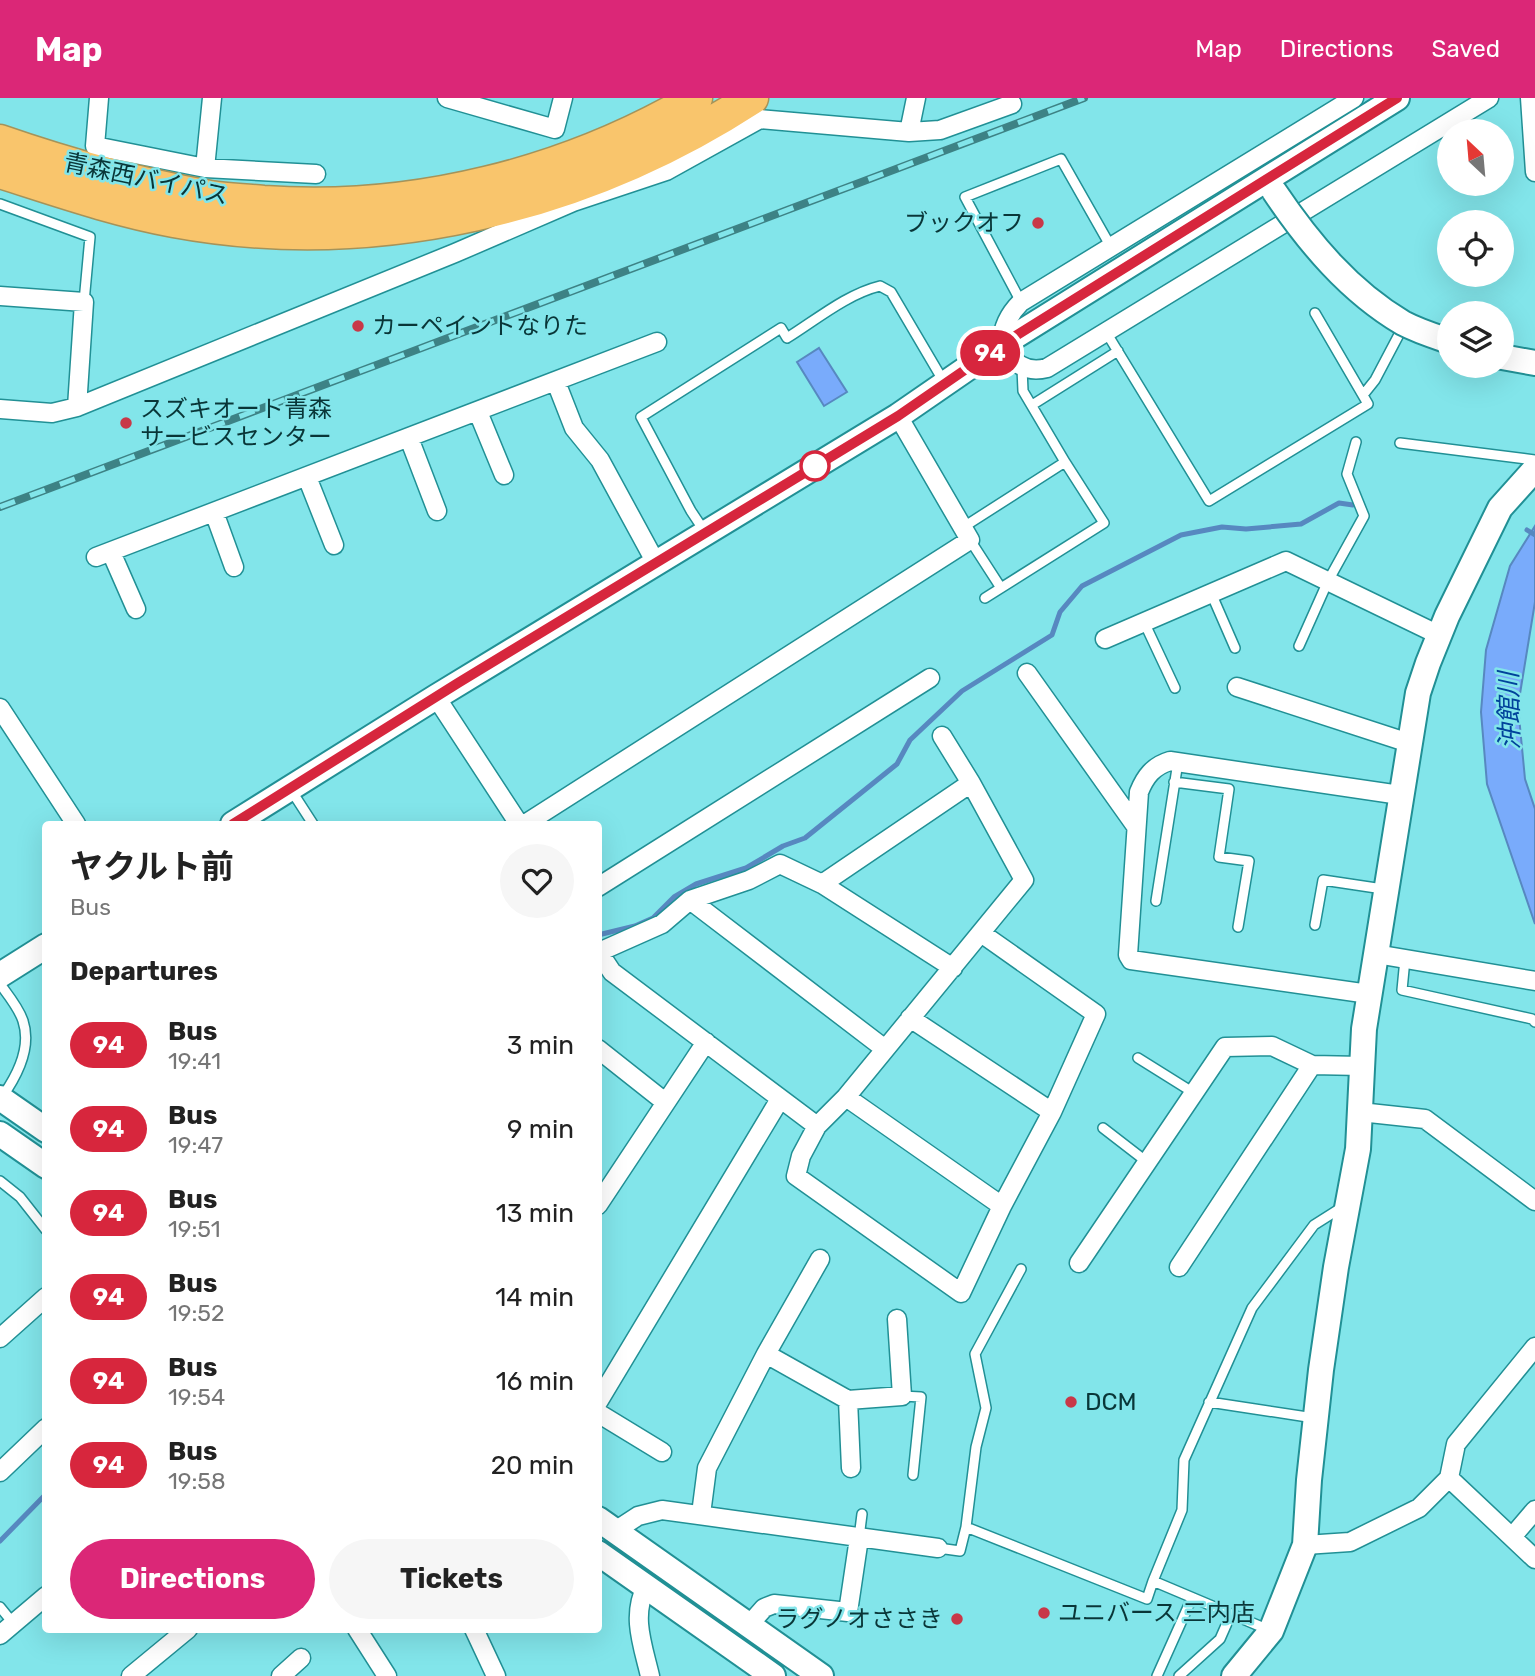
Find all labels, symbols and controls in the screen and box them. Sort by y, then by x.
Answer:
text: Map [35,30,103,69]
text: Map [1195,35,1242,63]
text: Directions [1280,35,1393,63]
text: Saved [1431,35,1500,63]
north arrow [1437,119,1514,196]
map controls [1437,119,1514,378]
street label: 青森西バイパス [61,148,231,210]
place label: ブックオフ [904,209,1024,237]
button: locate [1437,210,1514,287]
marker: ブックオフ [1030,215,1046,231]
button: layers [1437,301,1514,378]
place label: カーペイントなりた [372,312,588,340]
marker: カーペイントなりた [350,318,366,334]
line badge: 94 [958,330,1021,376]
text: 94 [974,339,1006,367]
place label: スズキオート青森 サービスセンター [140,395,332,451]
marker: スズキオート青森 サービスセンター [118,415,134,431]
unlabelled marker [800,451,830,481]
water label: 沖館川 [1493,669,1526,750]
button: heart [500,844,574,918]
text: ヤクルト前 [70,847,234,886]
text: Bus [70,893,111,921]
text: Departures [70,956,218,987]
text: Bus [168,1016,217,1047]
text: 3 min [507,1030,574,1061]
text: 94 [93,1031,124,1059]
text: 19:41 [168,1047,221,1075]
text: Bus [168,1100,217,1131]
text: 9 min [507,1114,574,1145]
text: 94 [93,1115,124,1143]
text: 19:47 [168,1131,223,1159]
text: Bus [168,1184,217,1215]
text: 13 min [496,1198,574,1229]
text: 94 [93,1199,124,1227]
text: 19:51 [168,1215,221,1243]
text: Bus [168,1268,217,1299]
text: 14 min [495,1282,574,1313]
text: 94 [93,1283,124,1311]
text: 19:52 [168,1299,225,1327]
text: Bus [168,1352,217,1383]
text: 16 min [496,1366,574,1397]
text: 94 [93,1367,124,1395]
text: 19:54 [168,1383,225,1411]
place label: DCM [1085,1388,1137,1416]
marker: DCM [1063,1394,1079,1410]
text: Bus [168,1436,217,1467]
text: 20 min [491,1450,574,1481]
text: 94 [93,1451,124,1479]
text: 19:58 [168,1467,226,1495]
button: Directions [70,1539,315,1619]
button: Tickets [329,1539,574,1619]
place label: ユニバース 三内店 [1058,1599,1255,1627]
place label: ラグノオささき [775,1605,943,1633]
marker: ユニバース 三内店 [1036,1605,1052,1621]
marker: ラグノオささき [949,1611,965,1627]

